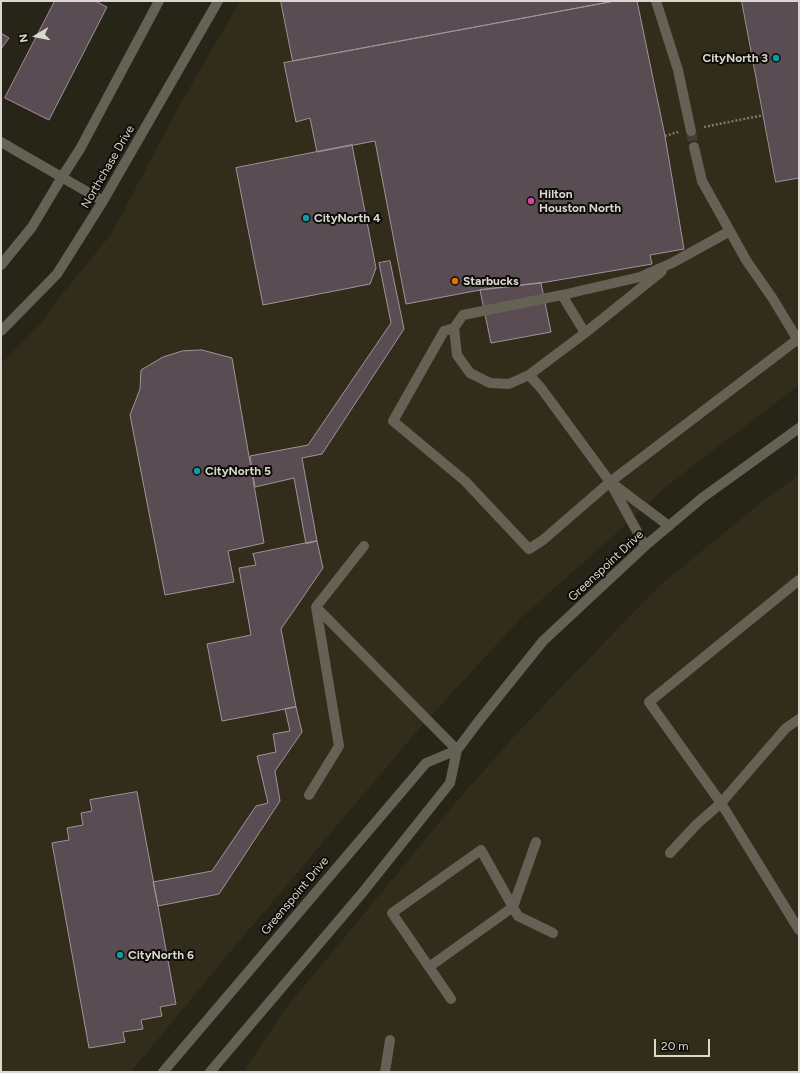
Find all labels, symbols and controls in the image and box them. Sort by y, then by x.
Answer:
north arrow [16,16,56,56]
text: N [17,33,31,44]
place label: CityNorth 3 [702,51,768,65]
marker: CityNorth 3 [771,53,781,63]
street label: Northchase Drive [78,123,138,211]
place label: Hilton Houston North [539,187,621,215]
marker: Hilton Houston North [526,196,536,206]
place label: CityNorth 4 [314,211,380,225]
marker: CityNorth 4 [301,213,311,223]
place label: Starbucks [463,274,519,288]
marker: Starbucks [450,276,460,286]
place label: CityNorth 5 [205,464,271,478]
marker: CityNorth 5 [192,466,202,476]
street label: Greenspoint Drive [565,528,647,604]
street label: Greenspoint Drive [258,854,332,938]
place label: CityNorth 6 [128,948,194,962]
marker: CityNorth 6 [115,950,125,960]
scale bar [656,1031,712,1057]
text: 20 m [661,1039,689,1053]

